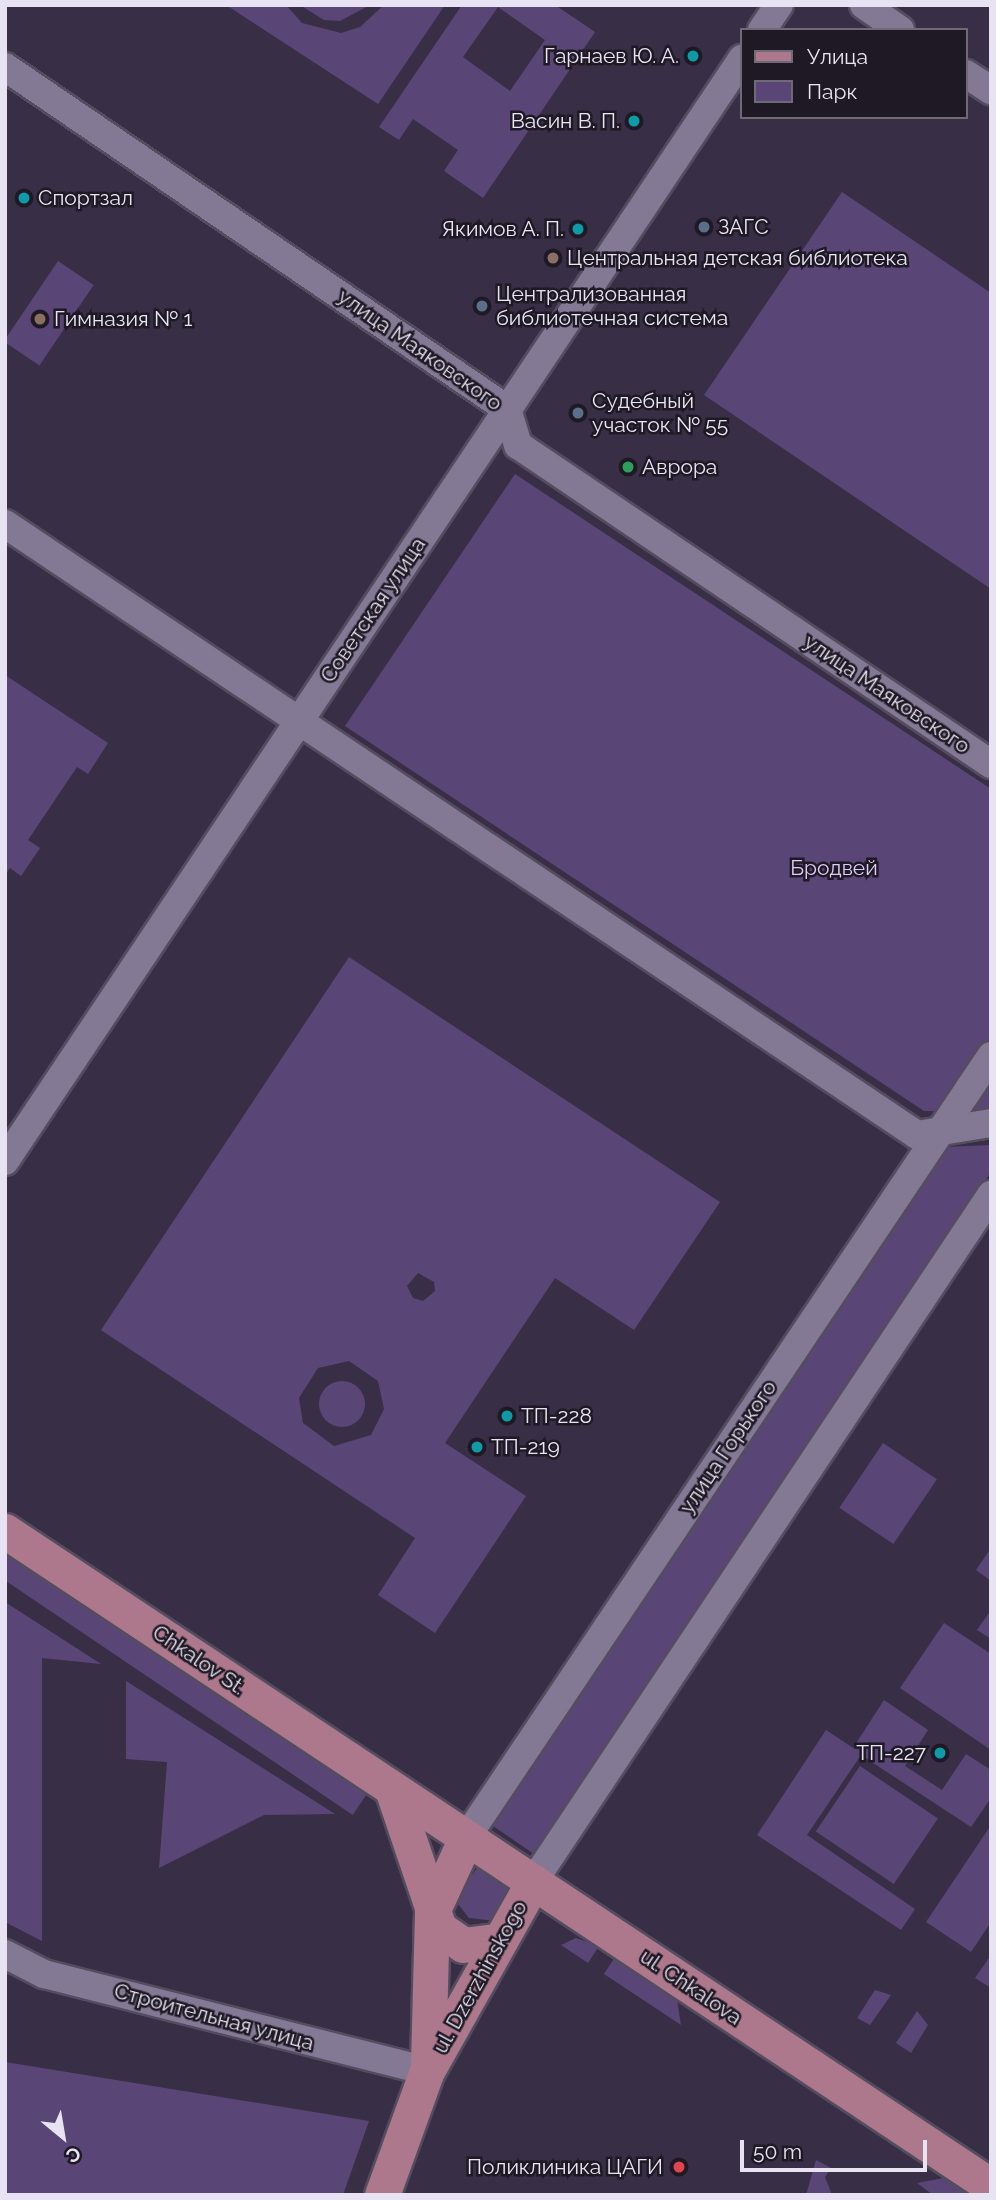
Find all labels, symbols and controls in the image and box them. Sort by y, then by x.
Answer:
legend [740,28,968,119]
place label: Гарнаев Ю. А. [543,43,679,69]
text: Улица [807,44,868,69]
marker: Гарнаев Ю. А. [685,48,701,64]
text: Парк [807,79,857,104]
place label: Васин В. П. [511,108,620,134]
marker: Васин В. П. [626,113,642,129]
place label: Спортзал [38,185,133,211]
marker: Спортзал [16,190,32,206]
place label: ЗАГС [718,214,769,240]
place label: Якимов А. П. [441,216,564,242]
marker: ЗАГС [696,219,712,235]
marker: Якимов А. П. [570,221,586,237]
place label: Центральная детская библиотека [567,245,908,271]
marker: Центральная детская библиотека [545,250,561,266]
place label: Централизованная библиотечная система [496,281,728,331]
street label: улица Маяковского [333,284,507,416]
marker: Централизованная библиотечная система [474,298,490,314]
place label: Гимназия № 1 [54,306,192,332]
marker: Гимназия № 1 [32,311,48,327]
place label: Судебный участок № 55 [592,388,728,438]
marker: Судебный участок № 55 [570,405,586,421]
place label: Аврора [642,454,717,480]
marker: Аврора [620,459,636,475]
street label: Советская улица [315,532,431,688]
street label: улица Маяковского [799,629,975,759]
park label: Бродвей [790,855,878,881]
street label: улица Горького [674,1376,782,1518]
place label: ТП-228 [521,1403,592,1429]
marker: ТП-228 [499,1408,515,1424]
place label: ТП-219 [491,1434,560,1460]
marker: ТП-219 [469,1439,485,1455]
street label: Chkalov St. [148,1620,250,1700]
place label: ТП-227 [856,1740,926,1766]
marker: ТП-227 [932,1745,948,1761]
street label: ul. Dzerzhinskogo [428,1896,532,2058]
street label: ul. Chkalova [636,1944,746,2030]
street label: Строительная улица [111,1978,317,2056]
north arrow [28,2102,98,2172]
scale bar [744,2126,931,2170]
text: 50 m [753,2139,802,2164]
text: С [62,2142,85,2168]
place label: Поликлиника ЦАГИ [467,2154,663,2180]
marker: Поликлиника ЦАГИ [669,2157,689,2177]

